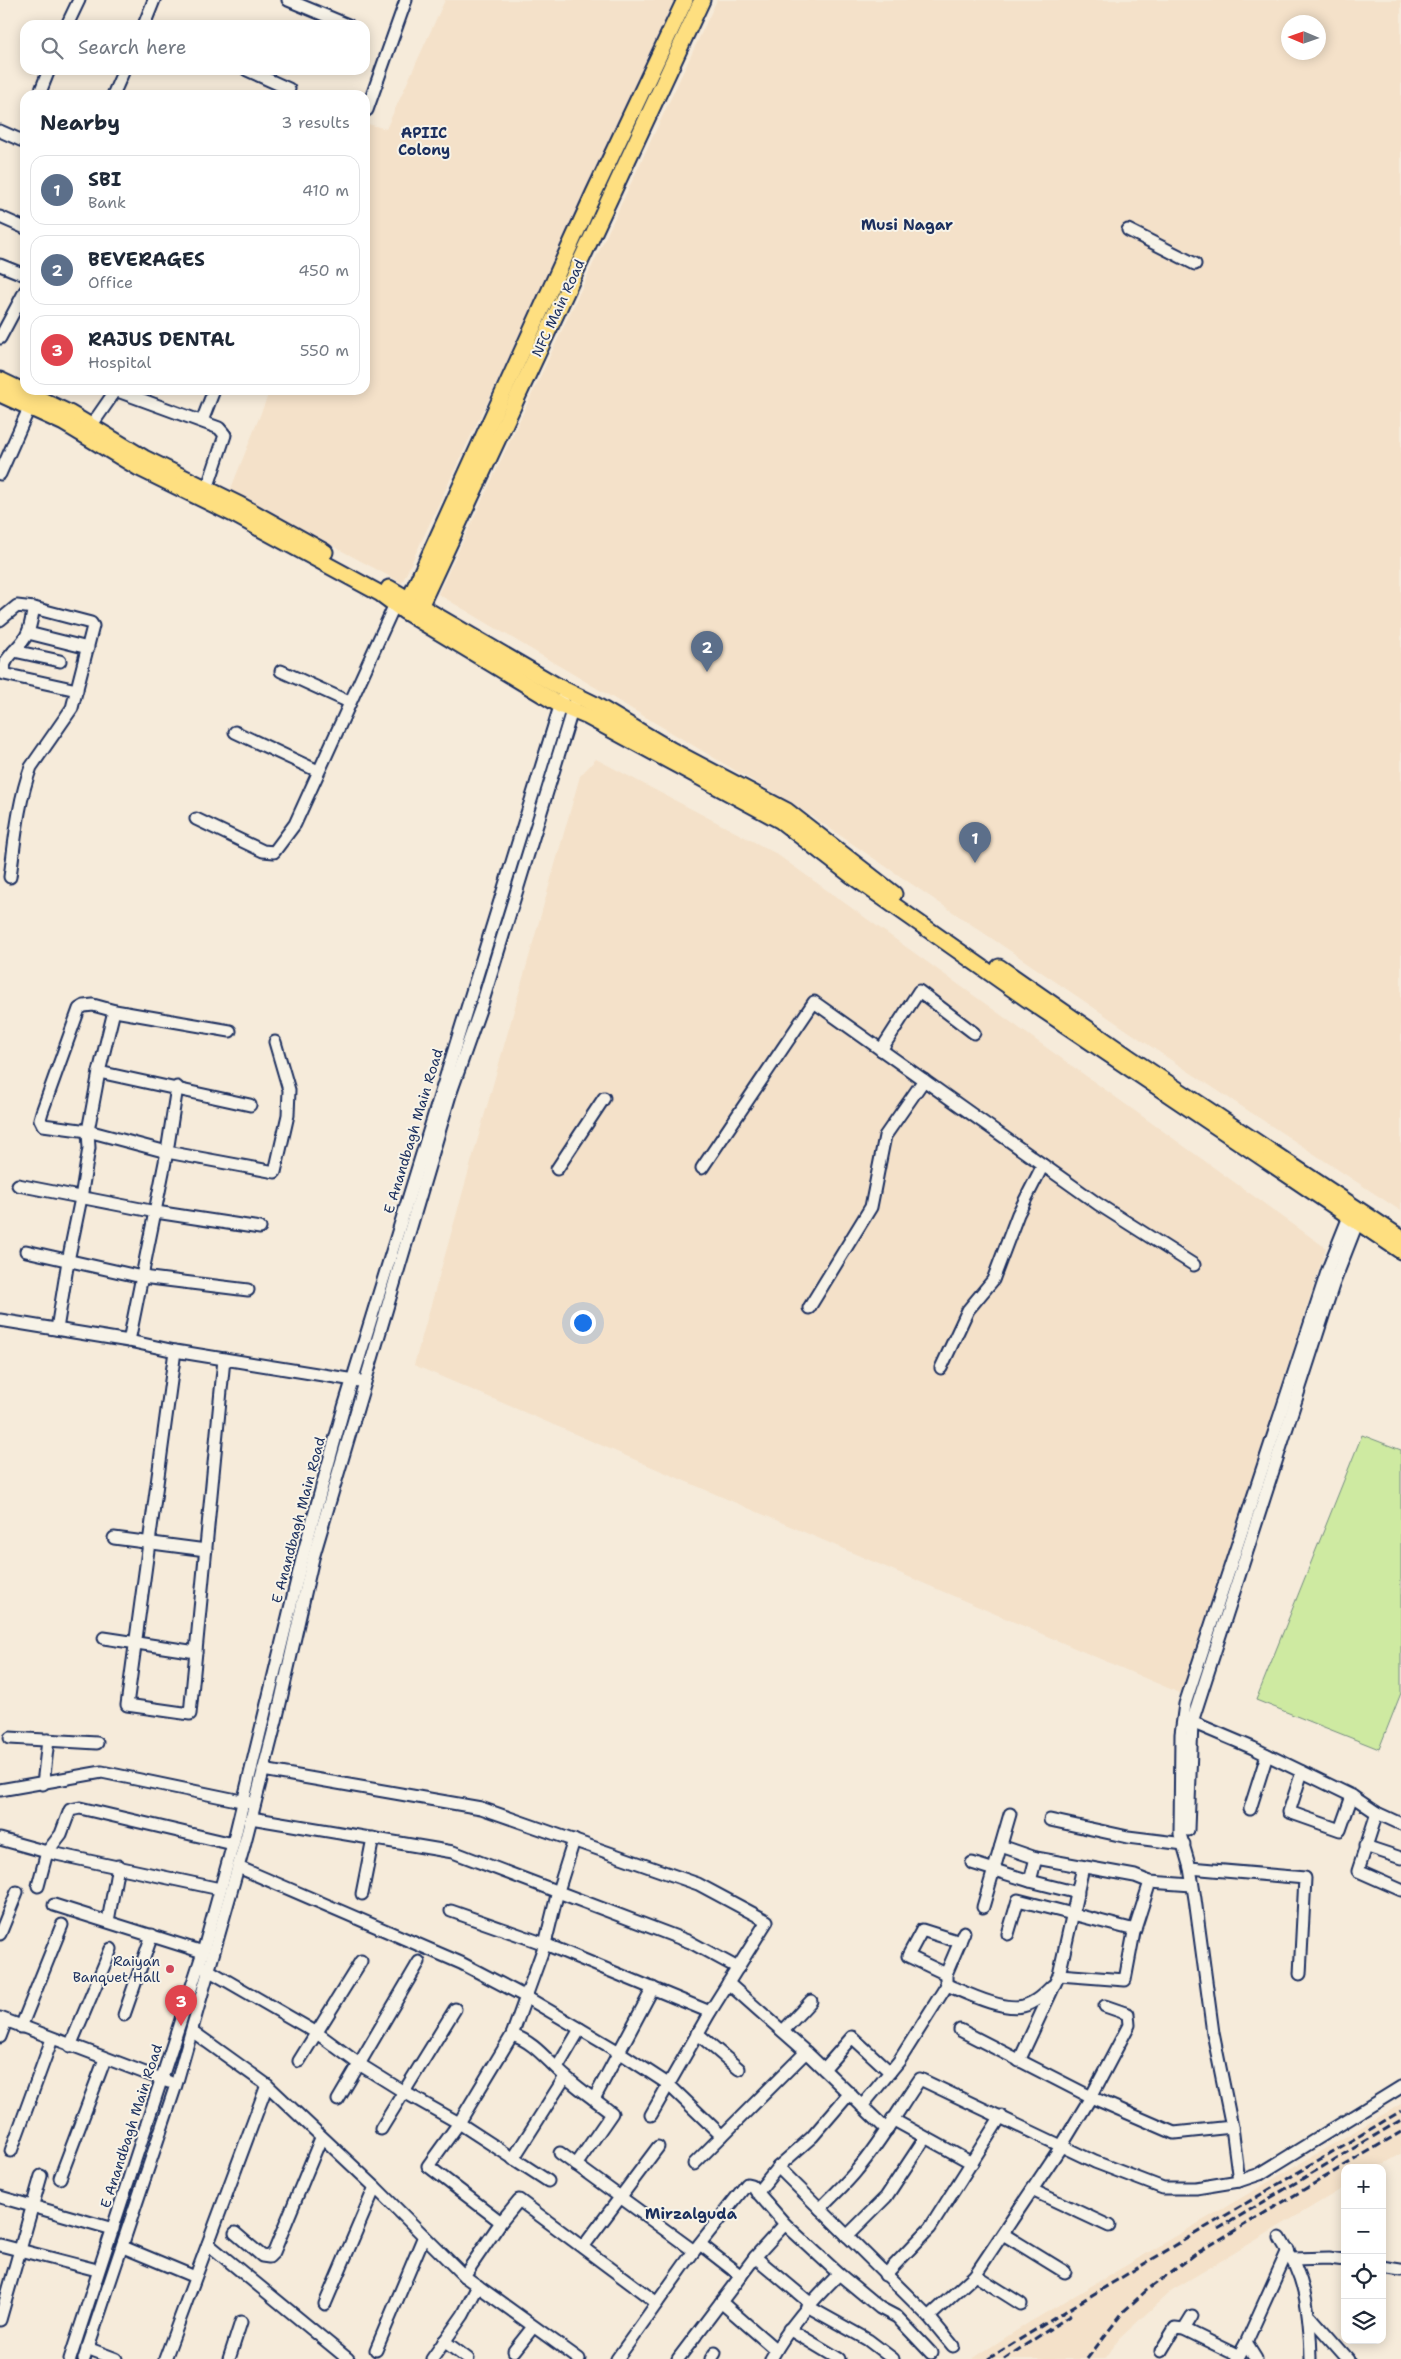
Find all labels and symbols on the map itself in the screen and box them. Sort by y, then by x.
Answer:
north arrow [1281,15,1326,60]
district label: APIIC Colony [398,123,450,160]
district label: Musi Nagar [861,215,953,235]
street label: NFC Main Road [527,256,589,360]
pin: 2 [691,631,723,672]
pin: 1 [959,822,991,863]
street label: E Anandbagh Main Road [379,1046,447,1216]
your location [570,1310,596,1336]
street label: E Anandbagh Main Road [267,1435,329,1605]
place label: Raiyan Banquet Hall [73,1952,161,1986]
marker: Raiyan Banquet Hall [164,1963,176,1975]
pin: 3 [165,1985,197,2026]
street label: E Anandbagh Main Road [96,2042,166,2210]
district label: Mirzalguda [645,2204,738,2224]

